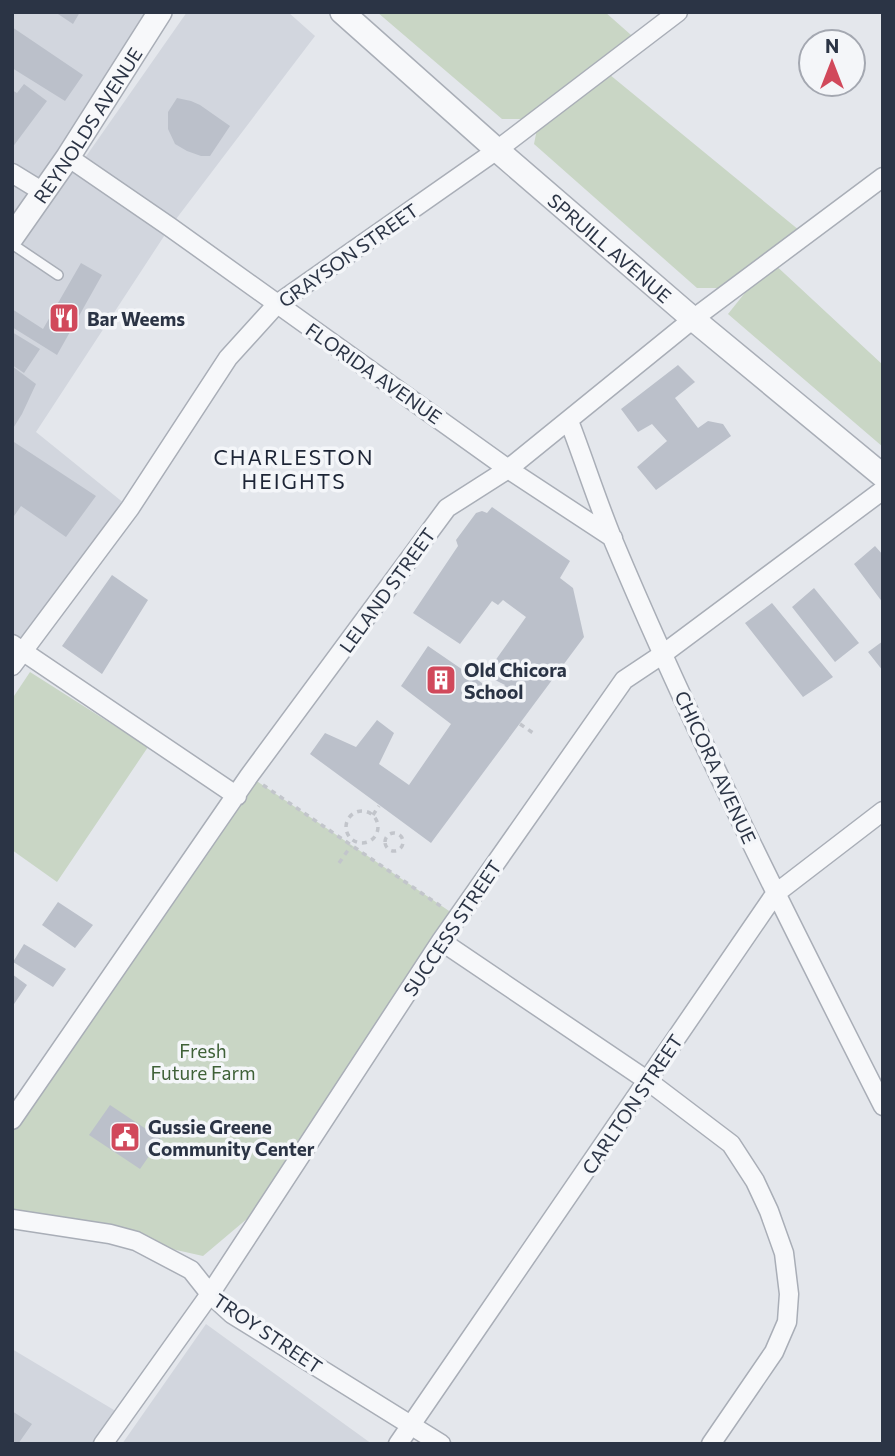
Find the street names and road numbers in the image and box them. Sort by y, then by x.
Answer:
street label: REYNOLDS AVENUE [28,43,146,207]
street label: SPRUILL AVENUE [544,188,677,307]
street label: GRAYSON STREET [274,198,422,312]
street label: FLORIDA AVENUE [302,317,446,429]
street label: LELAND STREET [334,523,440,657]
street label: CHICORA AVENUE [670,687,762,847]
street label: SUCCESS STREET [398,856,506,1000]
street label: CARLTON STREET [577,1030,687,1178]
street label: TROY STREET [209,1288,327,1378]

